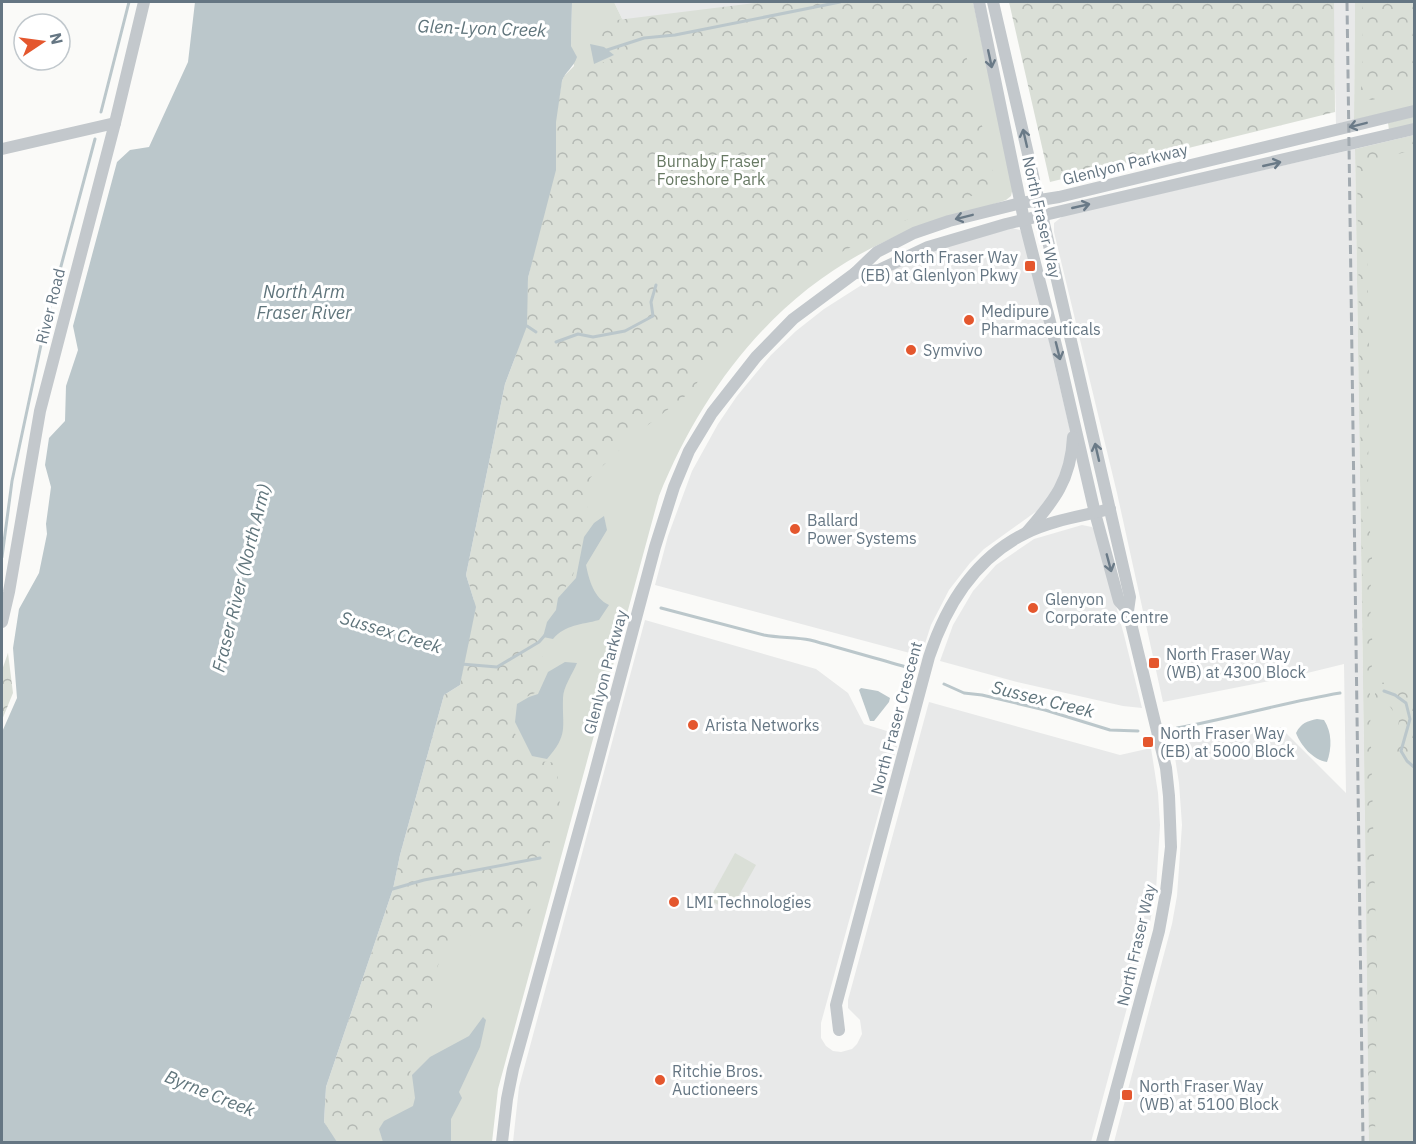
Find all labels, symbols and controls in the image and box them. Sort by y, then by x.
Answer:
north arrow [12,12,72,72]
water label: Glen-Lyon Creek [417,14,547,42]
text: N [46,31,68,47]
one-way arrow [985,49,996,68]
one-way arrow [1349,120,1368,131]
one-way arrow [1018,128,1030,147]
street label: Glenlyon Parkway [1060,139,1190,189]
park label: Burnaby Fraser Foreshore Park [656,151,766,189]
street label: North Fraser Way [1018,154,1066,280]
one-way arrow [1262,157,1281,169]
one-way arrow [1072,200,1091,212]
one-way arrow [955,212,974,224]
place label: North Fraser Way (EB) at Glenlyon Pkwy [860,247,1018,285]
marker: North Fraser Way (EB) at Glenlyon Pkwy [1023,259,1037,273]
street label: River Road [31,266,69,346]
water label: North Arm Fraser River [256,280,352,324]
place label: Medipure Pharmaceuticals [981,301,1101,339]
marker: Medipure Pharmaceuticals [962,313,976,327]
place label: Symvivo [923,340,983,360]
one-way arrow [1052,341,1064,360]
marker: Symvivo [904,343,918,357]
one-way arrow [1091,443,1103,462]
water label: Fraser River (North Arm) [206,481,276,675]
place label: Ballard Power Systems [807,510,917,548]
marker: Ballard Power Systems [788,522,802,536]
one-way arrow [1104,554,1115,573]
place label: Glenyon Corporate Centre [1045,589,1169,627]
marker: Glenyon Corporate Centre [1026,601,1040,615]
water label: Sussex Creek [338,606,445,658]
street label: Glenlyon Parkway [579,607,631,737]
street label: North Fraser Crescent [866,639,926,797]
place label: North Fraser Way (WB) at 4300 Block [1166,644,1306,682]
marker: North Fraser Way (WB) at 4300 Block [1147,656,1161,670]
water label: Sussex Creek [989,675,1097,723]
place label: Arista Networks [705,715,820,735]
marker: Arista Networks [686,718,700,732]
place label: North Fraser Way (EB) at 5000 Block [1160,723,1295,761]
marker: North Fraser Way (EB) at 5000 Block [1141,735,1155,749]
street label: North Fraser Way [1112,882,1160,1008]
place label: LMI Technologies [686,892,812,912]
marker: LMI Technologies [667,895,681,909]
place label: Ritchie Bros. Auctioneers [672,1061,763,1099]
water label: Byrne Creek [162,1065,259,1122]
marker: Ritchie Bros. Auctioneers [653,1073,667,1087]
place label: North Fraser Way (WB) at 5100 Block [1139,1076,1279,1114]
marker: North Fraser Way (WB) at 5100 Block [1120,1088,1134,1102]

